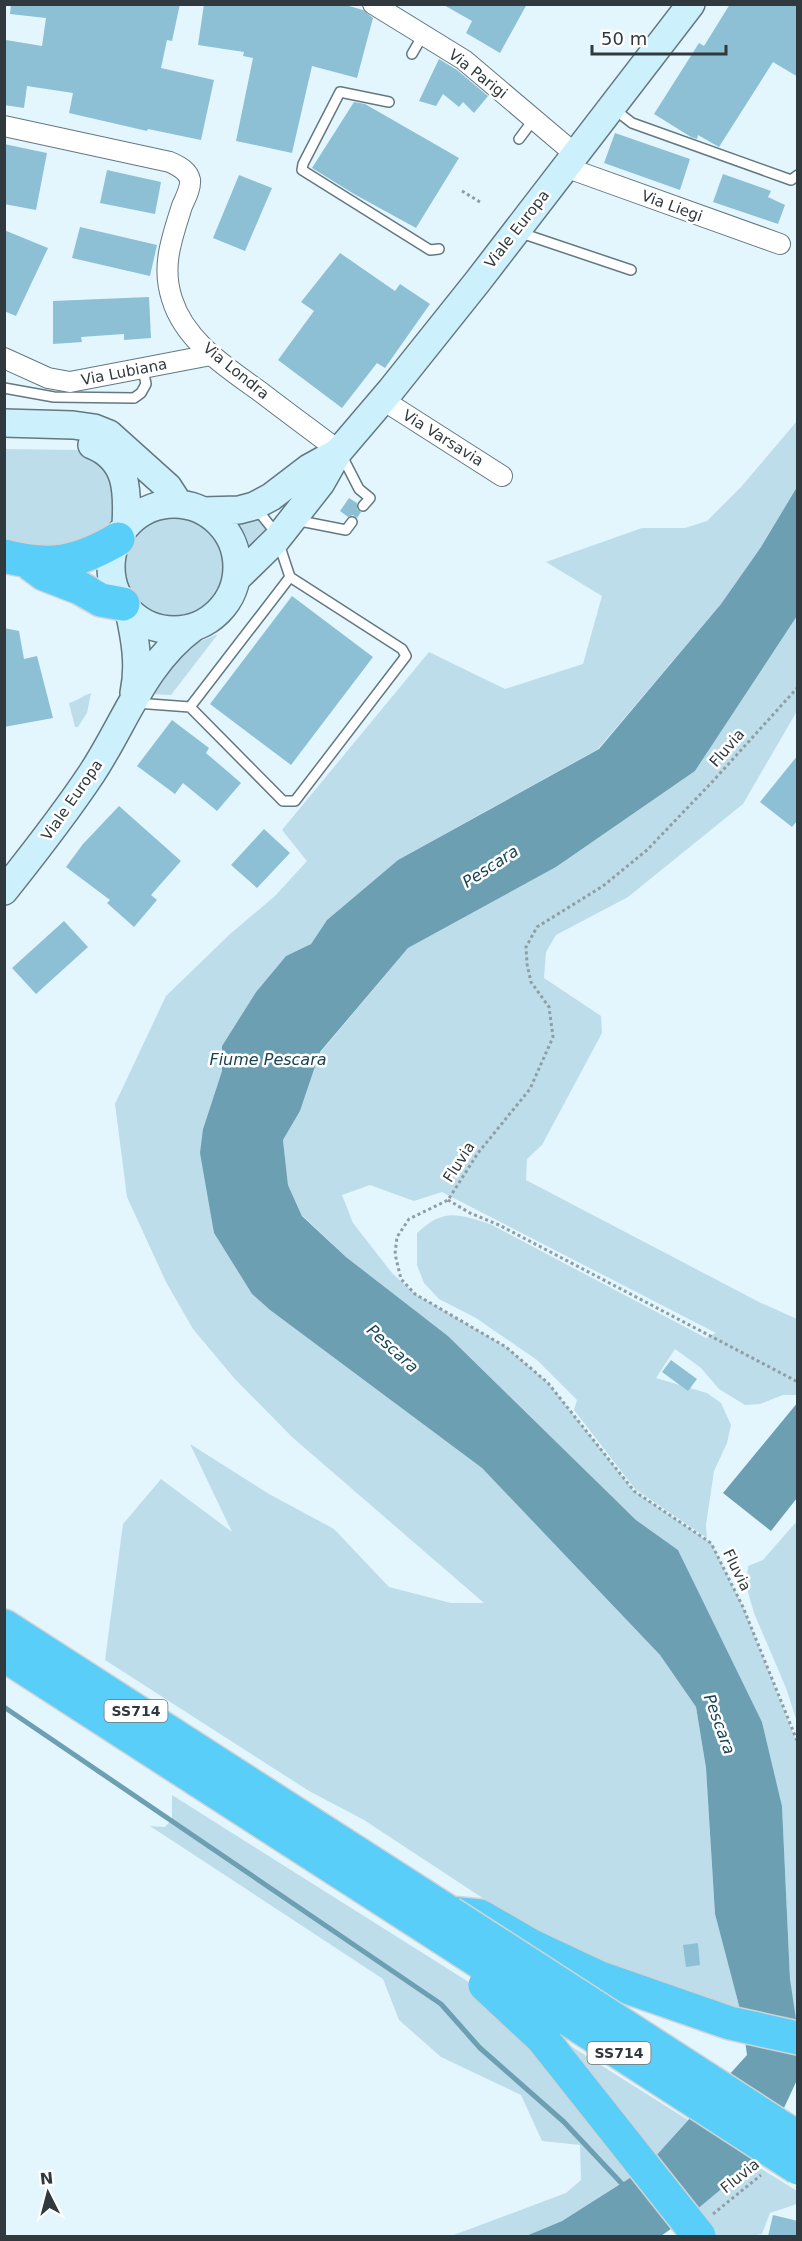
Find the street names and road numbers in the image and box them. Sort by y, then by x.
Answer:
street label: Via Parigi [445,45,511,103]
street label: Viale Europa [481,186,553,272]
street label: Via Liegi [639,187,705,225]
street label: Via Londra [199,339,273,403]
street label: Via Lubiana [79,355,169,389]
street label: Via Varsavia [399,406,487,470]
street label: Fluvia [706,725,748,771]
street label: Viale Europa [38,756,106,844]
street label: Fluvia [439,1138,479,1186]
street label: Fluvia [719,1546,755,1594]
road number: SS714 [104,1700,168,1722]
road number: SS714 [588,2042,650,2064]
street label: Fluvia [717,2155,763,2197]

